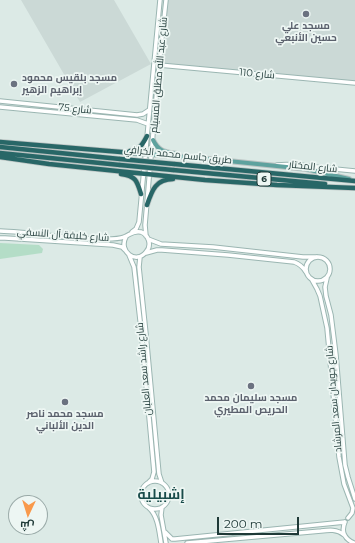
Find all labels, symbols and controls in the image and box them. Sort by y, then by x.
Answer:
marker: مسجد علي حسين الأنبعي [301,9,311,19]
street label: شارع عبد الله مطلق المسيلم [148,16,170,134]
place label: مسجد علي حسين الأنبعي [275,20,337,44]
street label: شارع 110 [239,66,275,82]
place label: مسجد بلقيس محمود إبراهيم الزهير [22,72,117,96]
marker: مسجد بلقيس محمود إبراهيم الزهير [9,79,19,89]
street label: شارع 75 [58,101,92,117]
street label: طريق جاسم محمد الخرافي [123,143,233,167]
street label: شارع المختار [288,158,338,176]
road number: 6 [257,172,271,186]
street label: شارع خليفة آل النسفي [16,226,110,244]
street label: شارع راشد سعد العلبان [134,322,154,416]
street label: شارع جويدان سعد المرشاد [323,345,345,453]
marker: مسجد سليمان محمد الحريص المطيري [246,381,256,391]
place label: مسجد سليمان محمد الحريص المطيري [205,392,297,416]
marker: مسجد محمد ناصر الدين الألباني [60,397,70,407]
place label: مسجد محمد ناصر الدين الألباني [26,408,104,432]
district label: إشبيلية [137,487,185,503]
north arrow [8,495,48,535]
scale bar [219,509,301,535]
text: 200 m [224,516,263,531]
text: ش [20,518,35,533]

